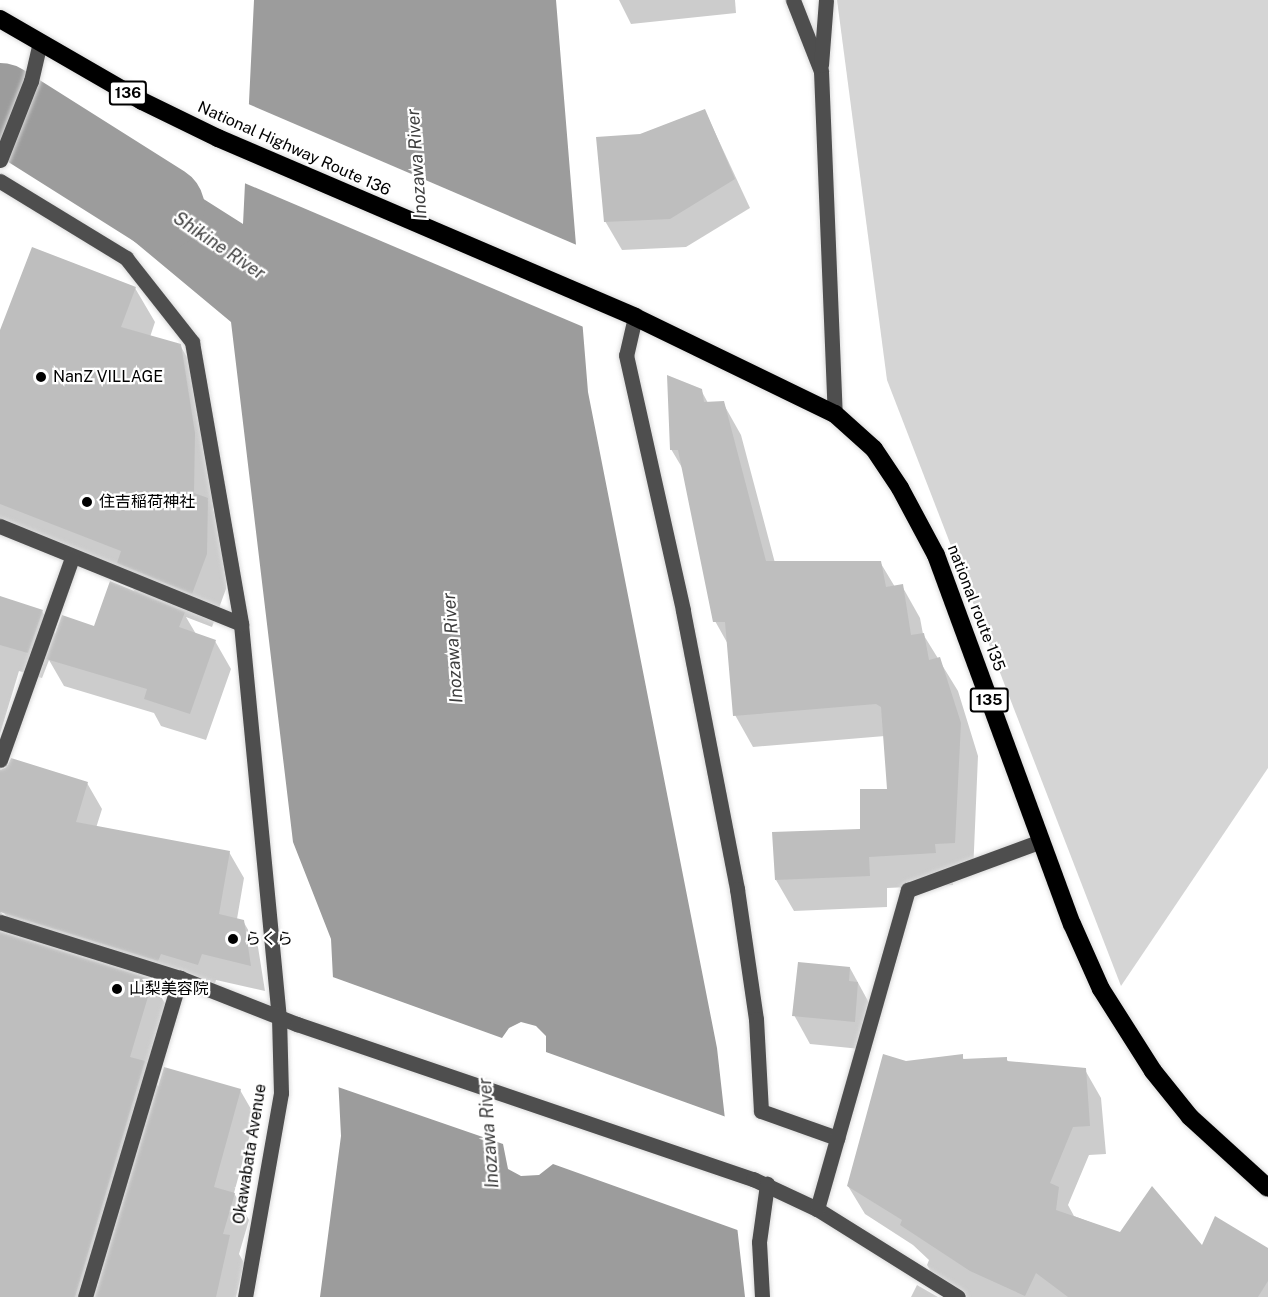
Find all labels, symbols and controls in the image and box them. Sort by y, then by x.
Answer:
road number: 136 [108,81,148,105]
street label: National Highway Route 136 [195,98,393,200]
water label: Inozawa River [402,108,432,220]
water label: Shikine River [169,207,269,285]
place label: NanZ VILLAGE [53,367,164,387]
marker: NanZ VILLAGE [34,370,48,384]
place label: 住吉稲荷神社 [99,492,195,512]
marker: 住吉稲荷神社 [80,495,94,509]
street label: national route 135 [943,542,1009,674]
water label: Inozawa River [438,592,468,704]
road number: 135 [970,688,1008,712]
place label: らくら [245,929,293,949]
marker: らくら [226,932,240,946]
place label: 山梨美容院 [129,979,209,999]
marker: 山梨美容院 [110,982,124,996]
water label: Inozawa River [474,1077,504,1189]
street label: Okawabata Avenue [229,1082,271,1226]

